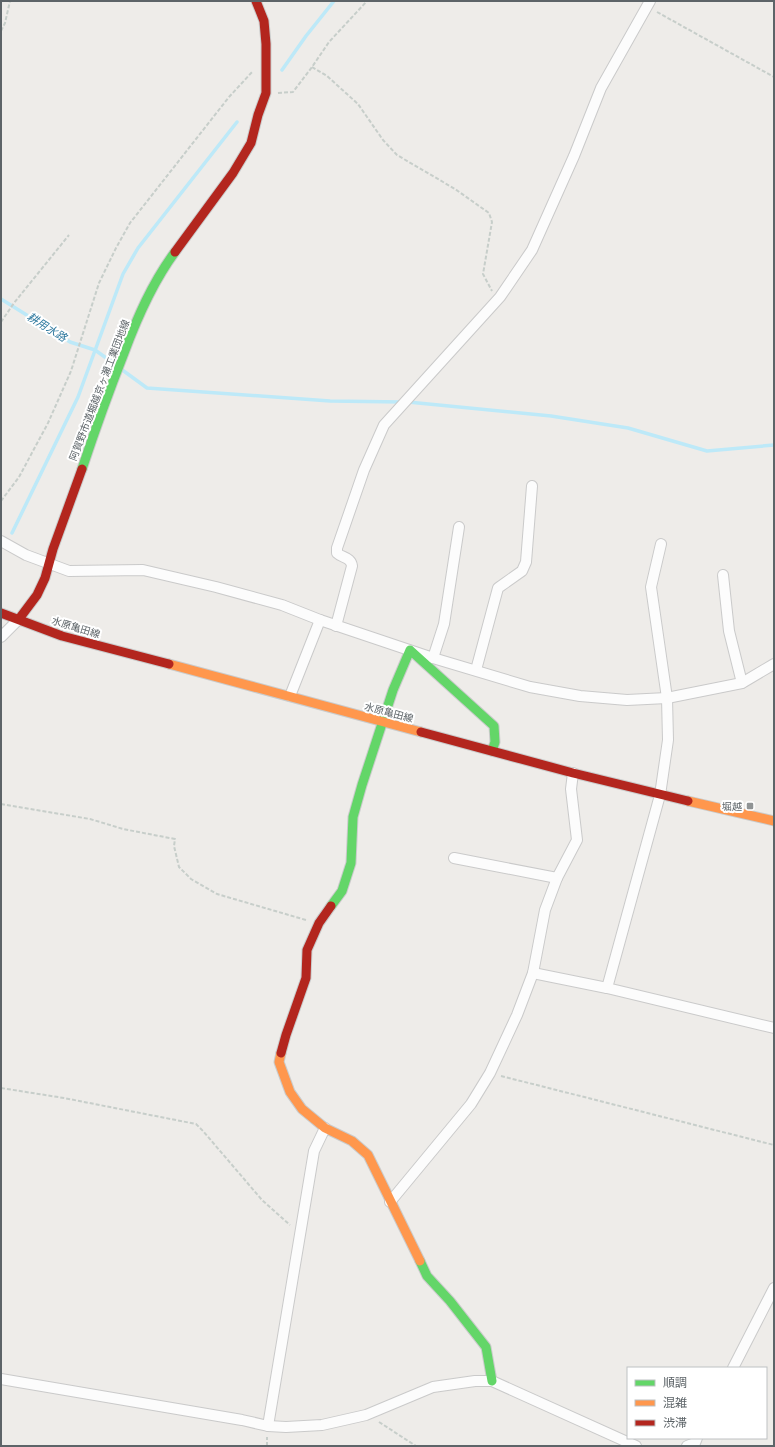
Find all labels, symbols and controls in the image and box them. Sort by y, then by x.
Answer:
water label: 耕用水路 [25,309,70,345]
street label: 阿賀野市道堀越京ヶ瀬工業団地線 [67,318,131,462]
street label: 水原亀田線 [50,614,102,640]
street label: 水原亀田線 [363,700,415,724]
place label: 堀越 [722,800,742,812]
marker: 堀越 [745,801,755,811]
legend [627,1367,767,1439]
text: 順調 [663,1375,687,1390]
text: 混雑 [663,1395,687,1410]
text: 渋滞 [663,1415,687,1430]

